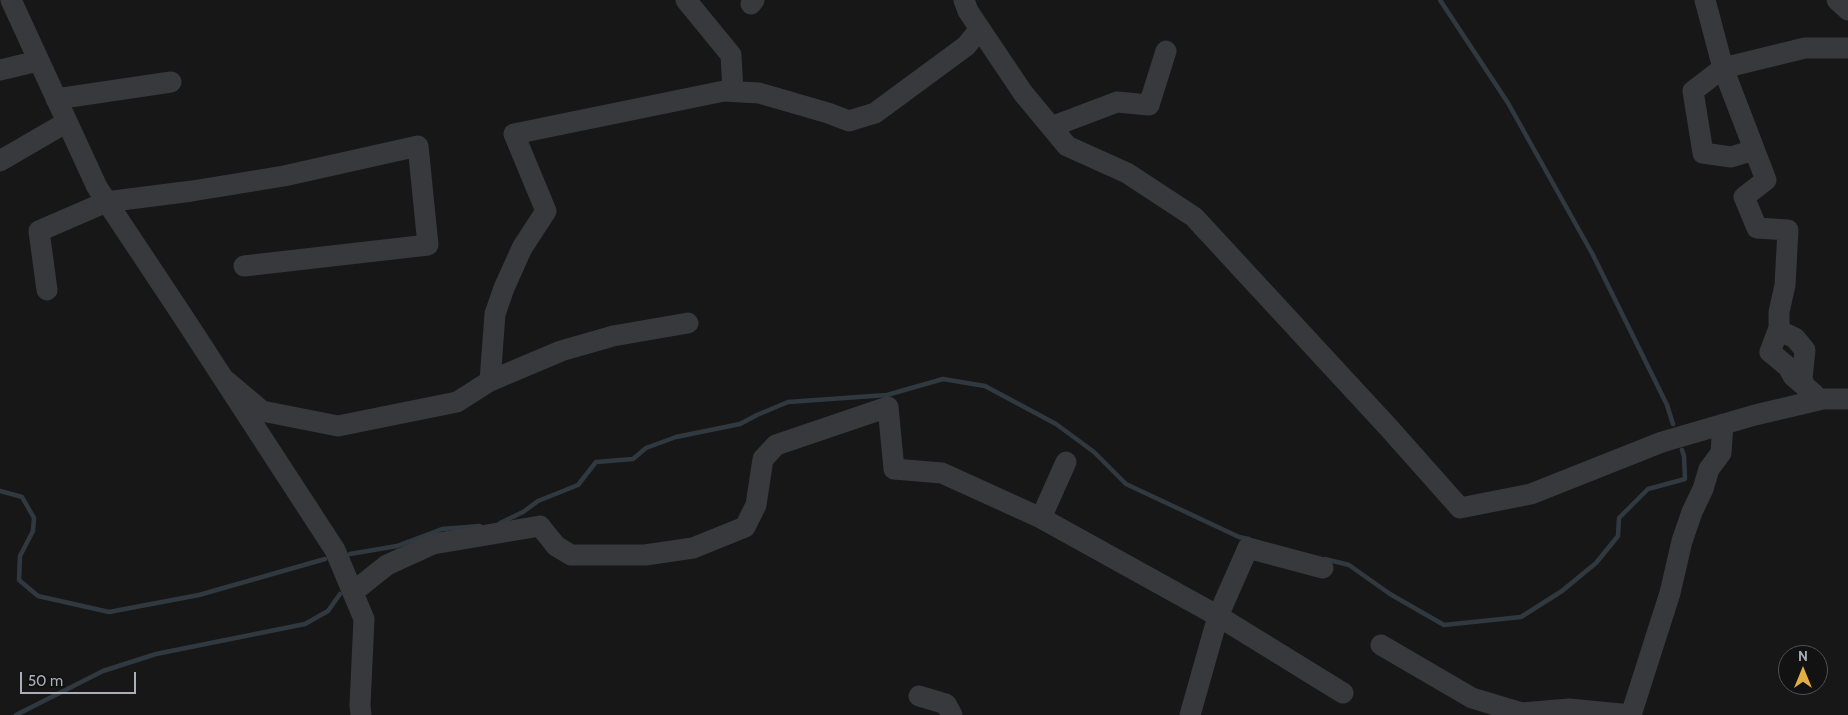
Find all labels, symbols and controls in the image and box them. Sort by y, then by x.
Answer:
north arrow [1778,645,1828,695]
text: N [1798,647,1808,665]
scale bar [22,662,139,694]
text: 50 m [28,672,63,690]

